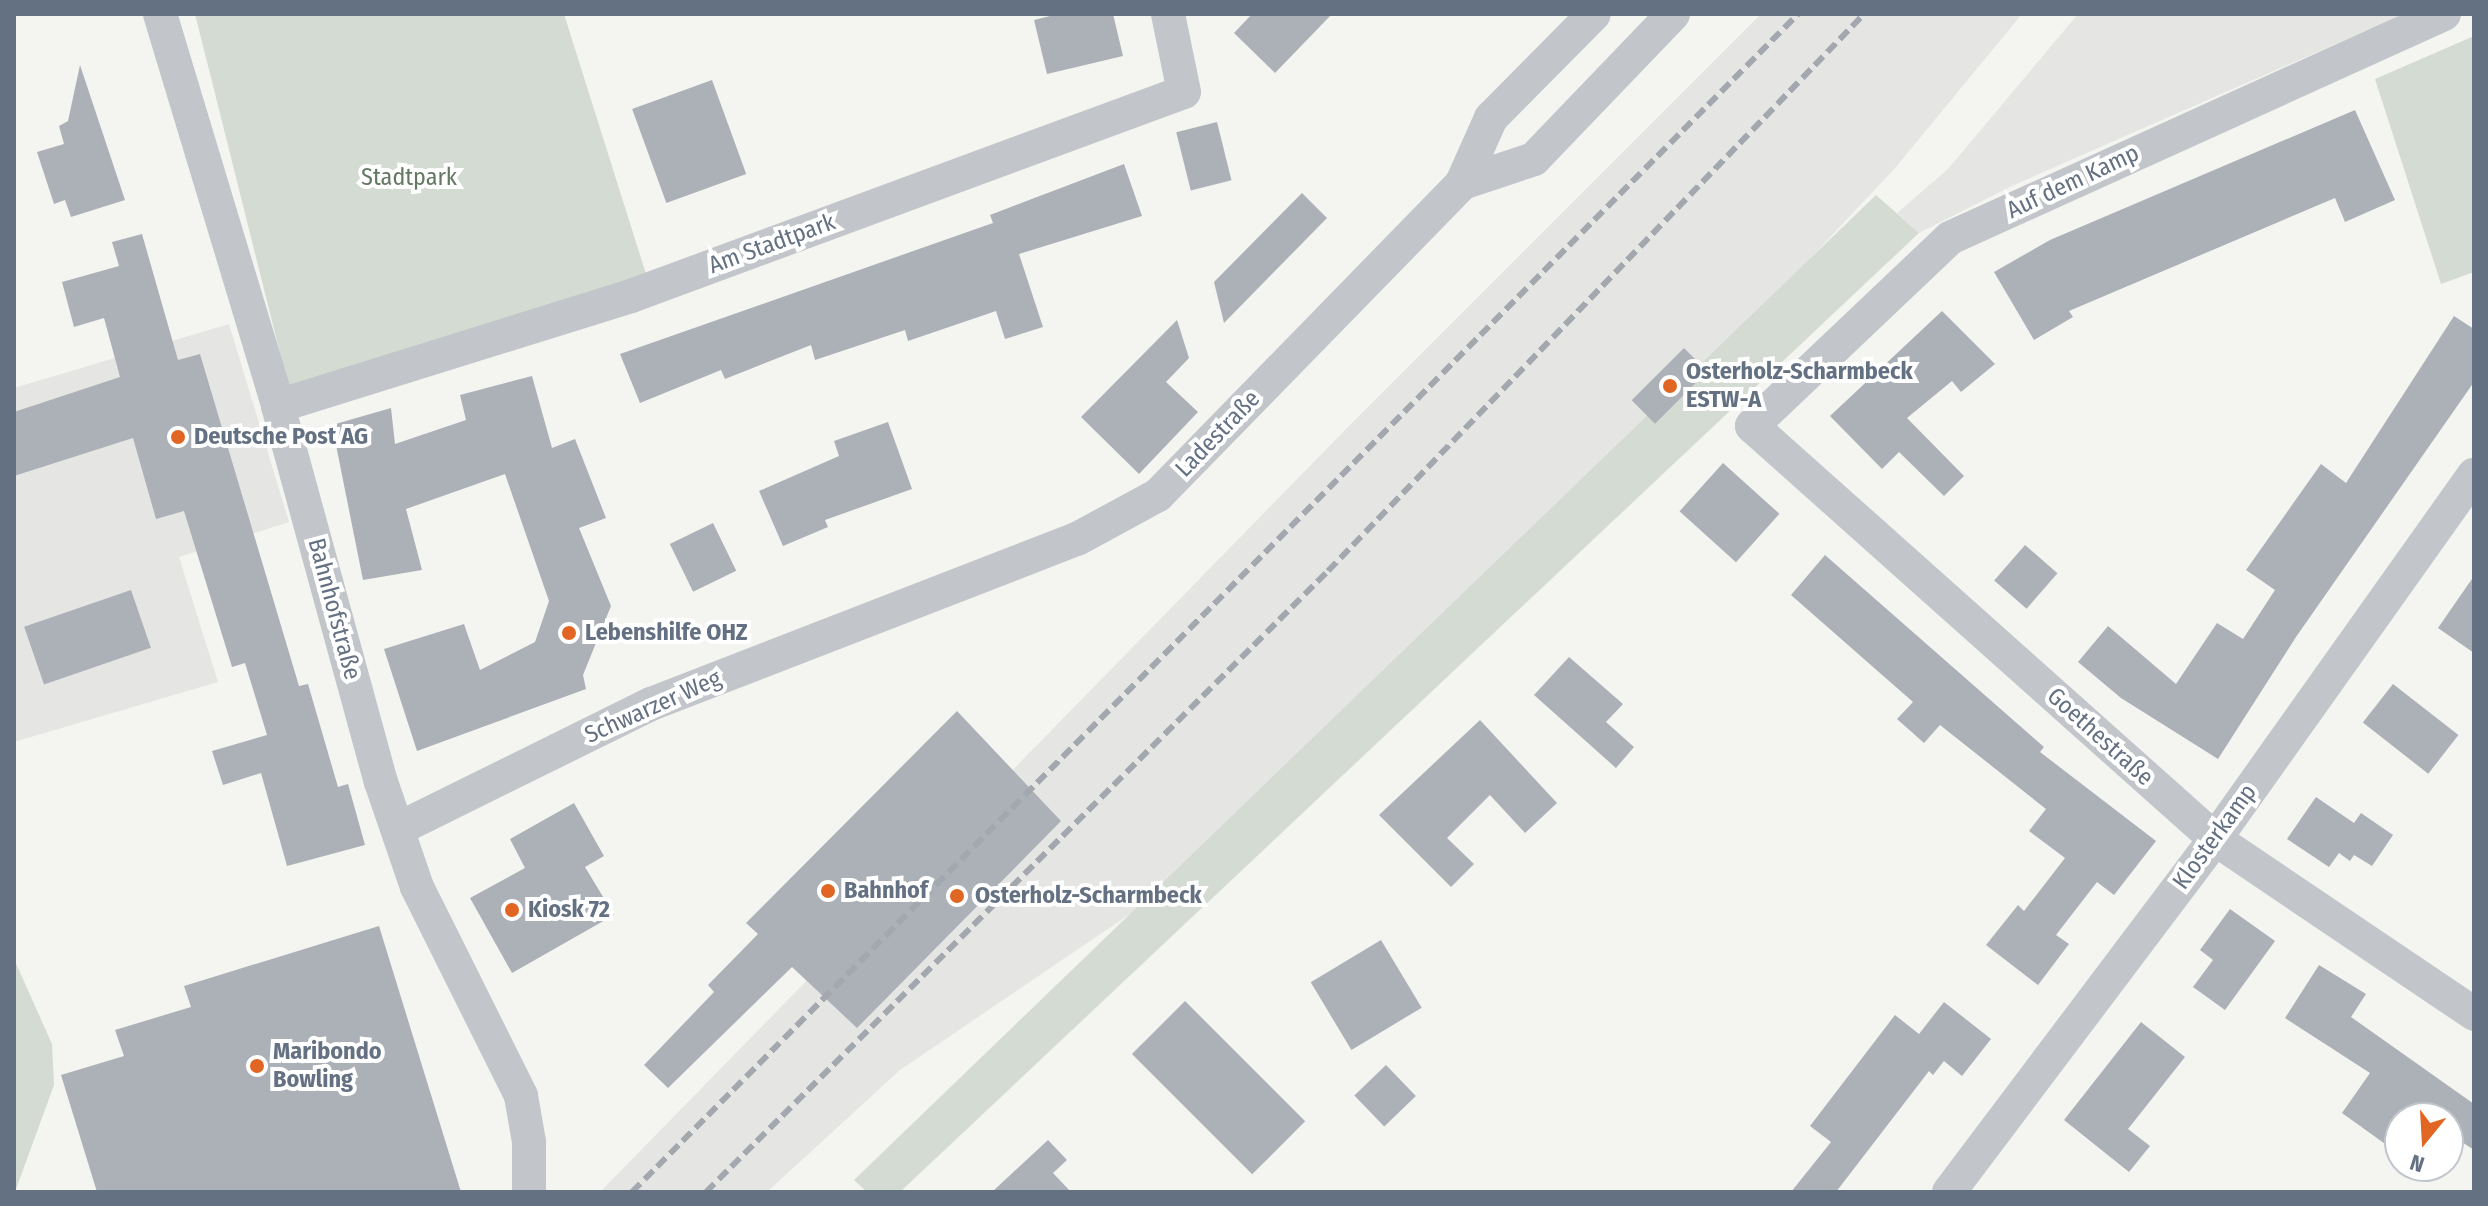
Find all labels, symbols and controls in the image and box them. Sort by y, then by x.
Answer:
street label: Auf dem Kamp [2002,139,2144,225]
park label: Stadtpark [361,164,457,192]
street label: Am Stadtpark [705,208,839,280]
place label: Osterholz-Scharmbeck ESTW-A [1686,358,1913,414]
marker: Osterholz-Scharmbeck ESTW-A [1661,377,1679,395]
street label: Ladestraße [1170,385,1266,483]
place label: Deutsche Post AG [194,423,368,451]
marker: Deutsche Post AG [169,428,187,446]
street label: Bahnhofstraße [301,535,367,683]
place label: Lebenshilfe OHZ [585,619,748,647]
marker: Lebenshilfe OHZ [560,624,578,642]
street label: Schwarzer Weg [580,664,726,750]
street label: Goethestraße [2041,682,2159,792]
street label: Klosterkamp [2167,779,2263,895]
place label: Bahnhof [844,877,928,905]
marker: Bahnhof [819,882,837,900]
place label: Osterholz-Scharmbeck [975,882,1202,910]
marker: Osterholz-Scharmbeck [946,885,968,907]
place label: Kiosk 72 [528,896,610,924]
marker: Kiosk 72 [503,901,521,919]
place label: Maribondo Bowling [273,1038,382,1094]
marker: Maribondo Bowling [248,1057,266,1075]
north arrow [2384,1102,2464,1182]
text: N [2407,1149,2427,1178]

